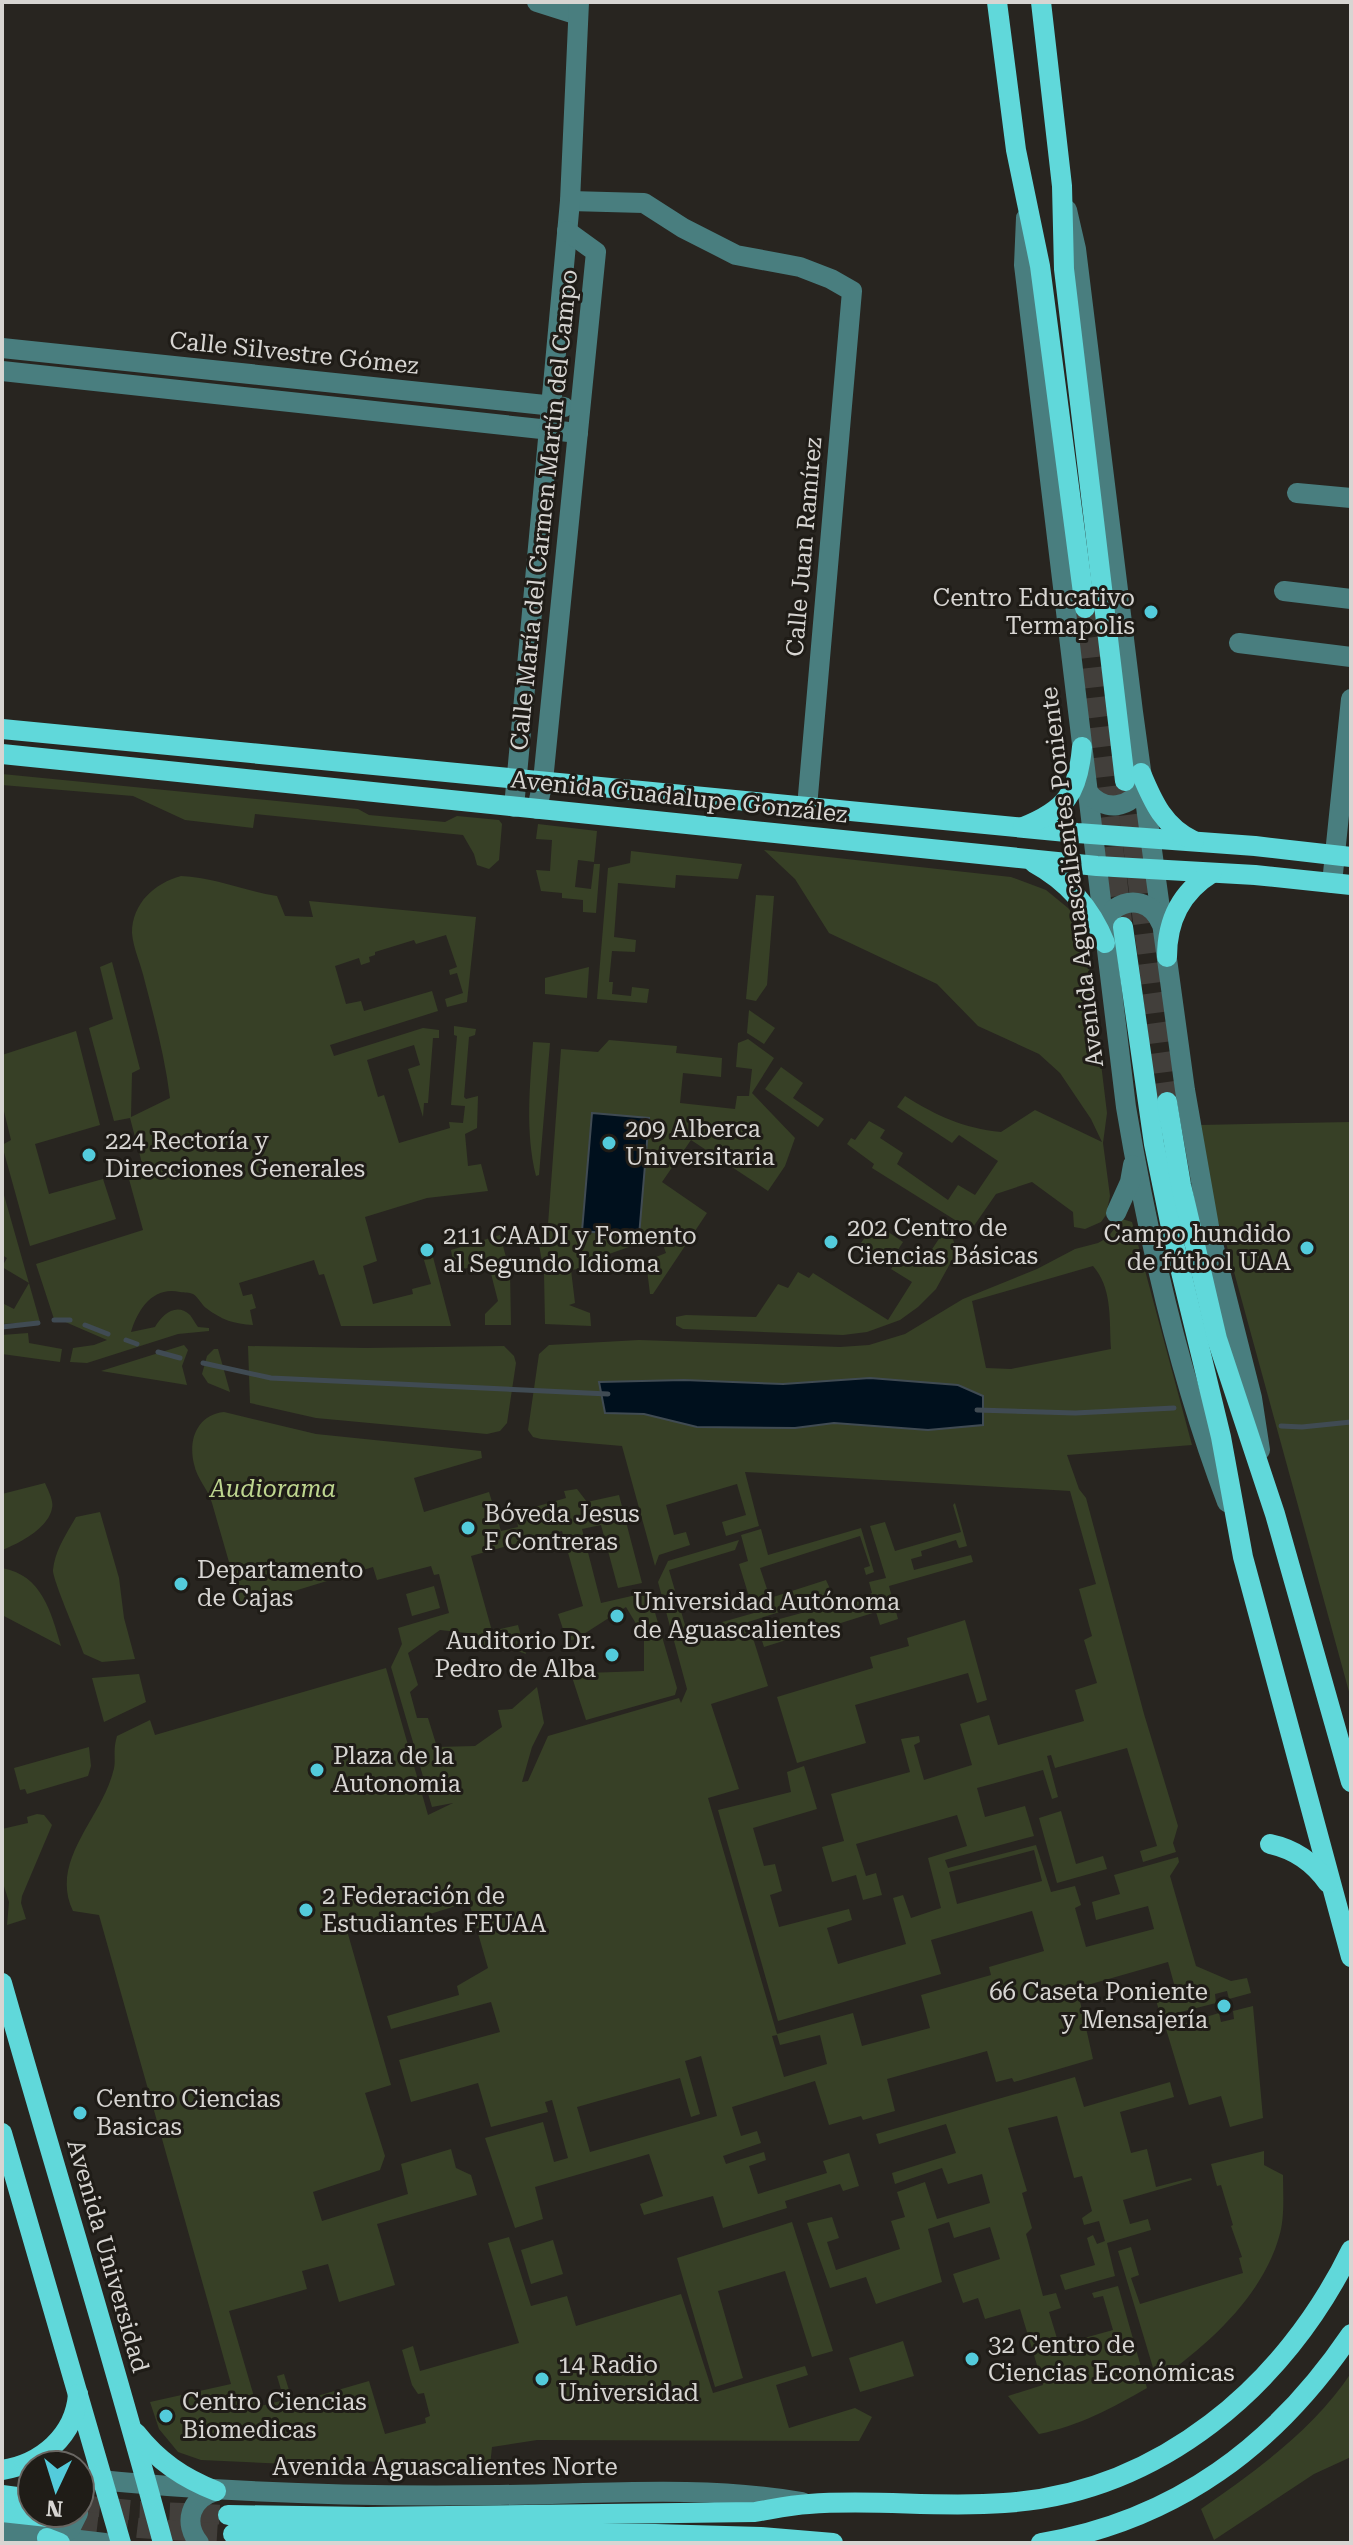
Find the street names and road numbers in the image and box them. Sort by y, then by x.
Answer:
street label: Calle María del Carmen Martín del Campo [505,268,583,752]
street label: Calle Silvestre Gómez [168,326,420,380]
street label: Calle Juan Ramírez [780,436,828,658]
street label: Avenida Aguascalientes Poniente [1035,685,1109,1069]
street label: Avenida Guadalupe González [509,765,849,829]
street label: Avenida Universidad [61,2136,155,2376]
street label: Avenida Aguascalientes Norte [272,2453,618,2481]

